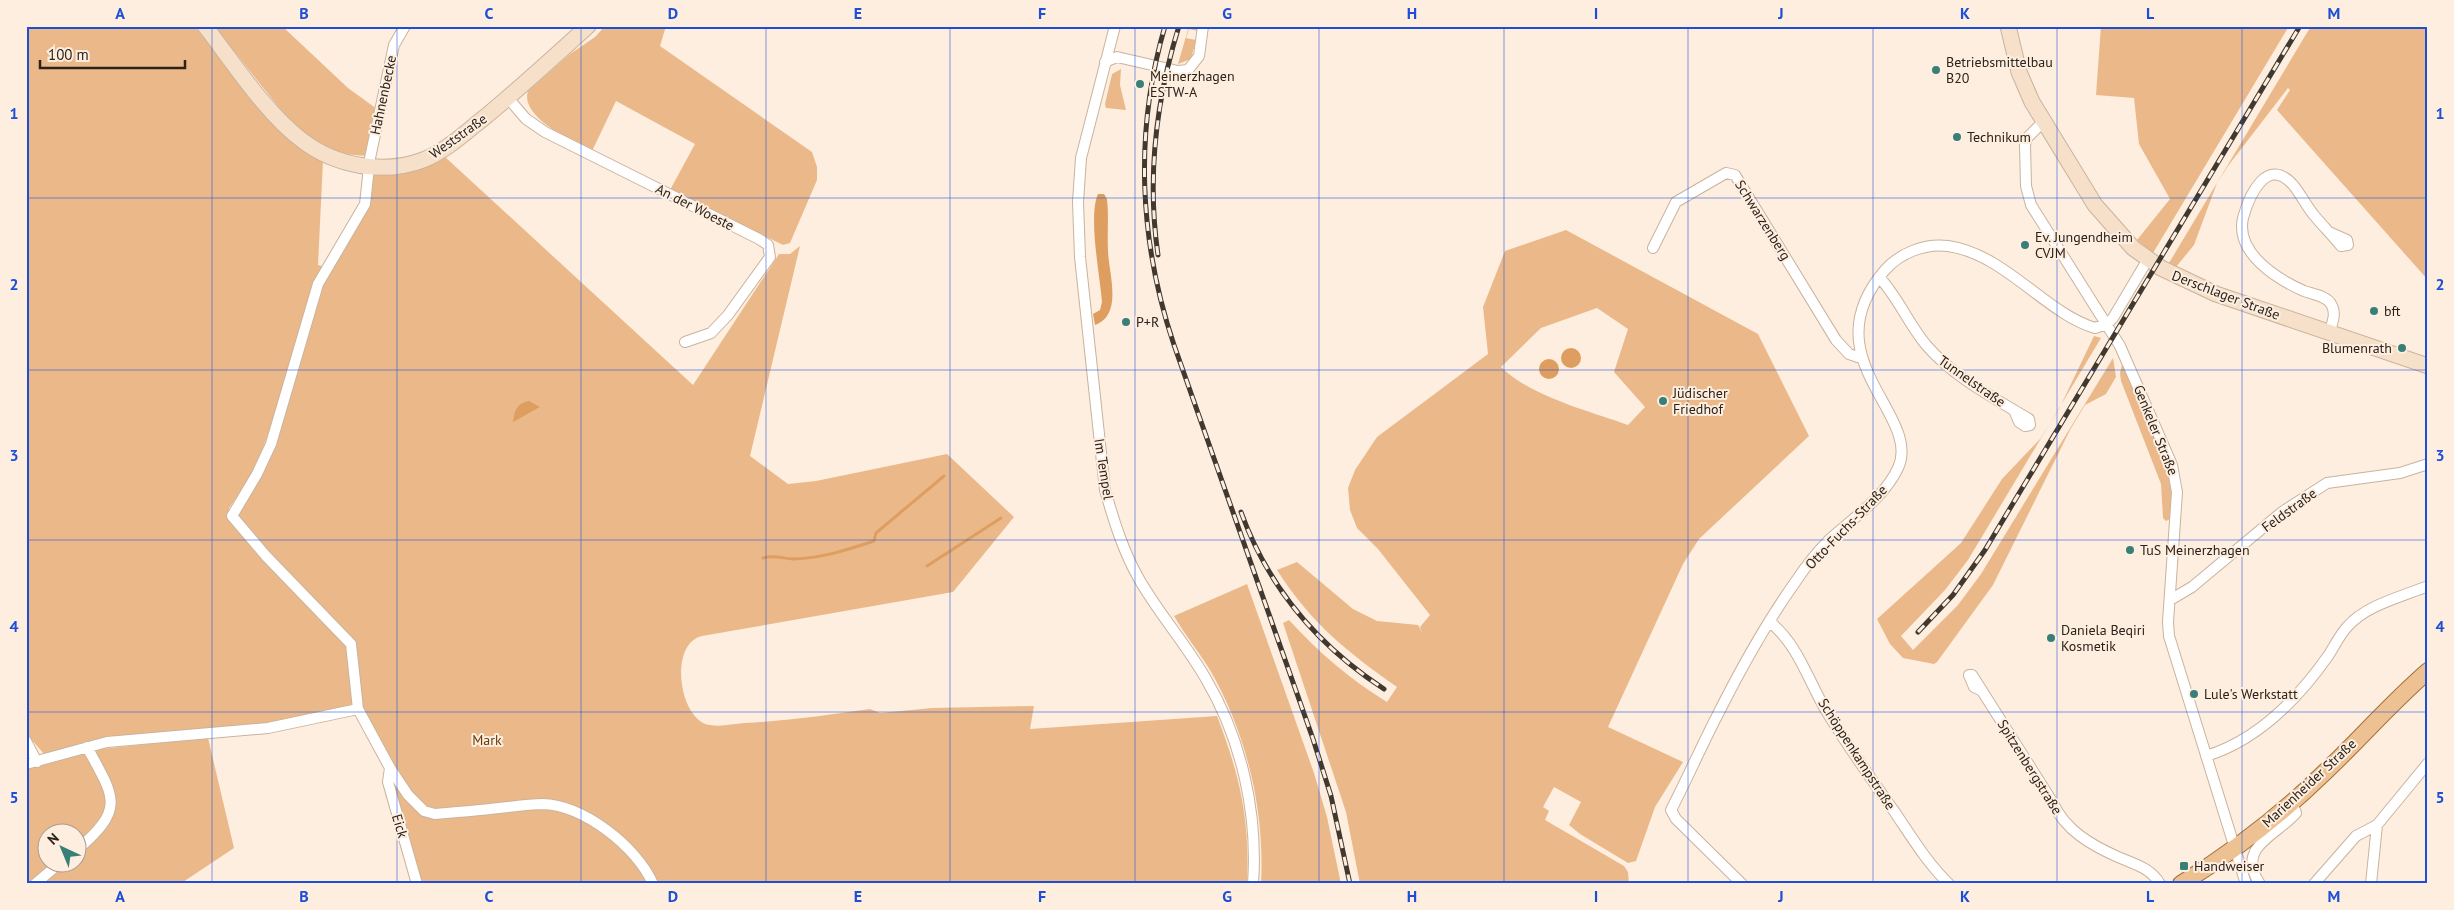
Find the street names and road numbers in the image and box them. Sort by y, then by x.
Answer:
street label: Hahnenbecke [366,54,400,136]
street label: Weststraße [426,110,490,162]
street label: Schwarzenberg [1731,177,1795,263]
street label: An der Woeste [653,180,737,234]
street label: Derschlager Straße [2169,266,2283,324]
street label: Tunnelstraße [1935,351,2009,411]
street label: Genkeler Straße [2130,382,2182,478]
street label: Im Tempel [1090,437,1118,501]
street label: Otto-Fuchs-Straße [1801,481,1891,573]
street label: Feldstraße [2258,484,2320,536]
street label: Schöppenkampstraße [1814,695,1900,813]
street label: Spitzenbergstraße [1993,716,2067,818]
street label: Marienheider Straße [2258,735,2360,831]
street label: Eick [388,812,412,840]

